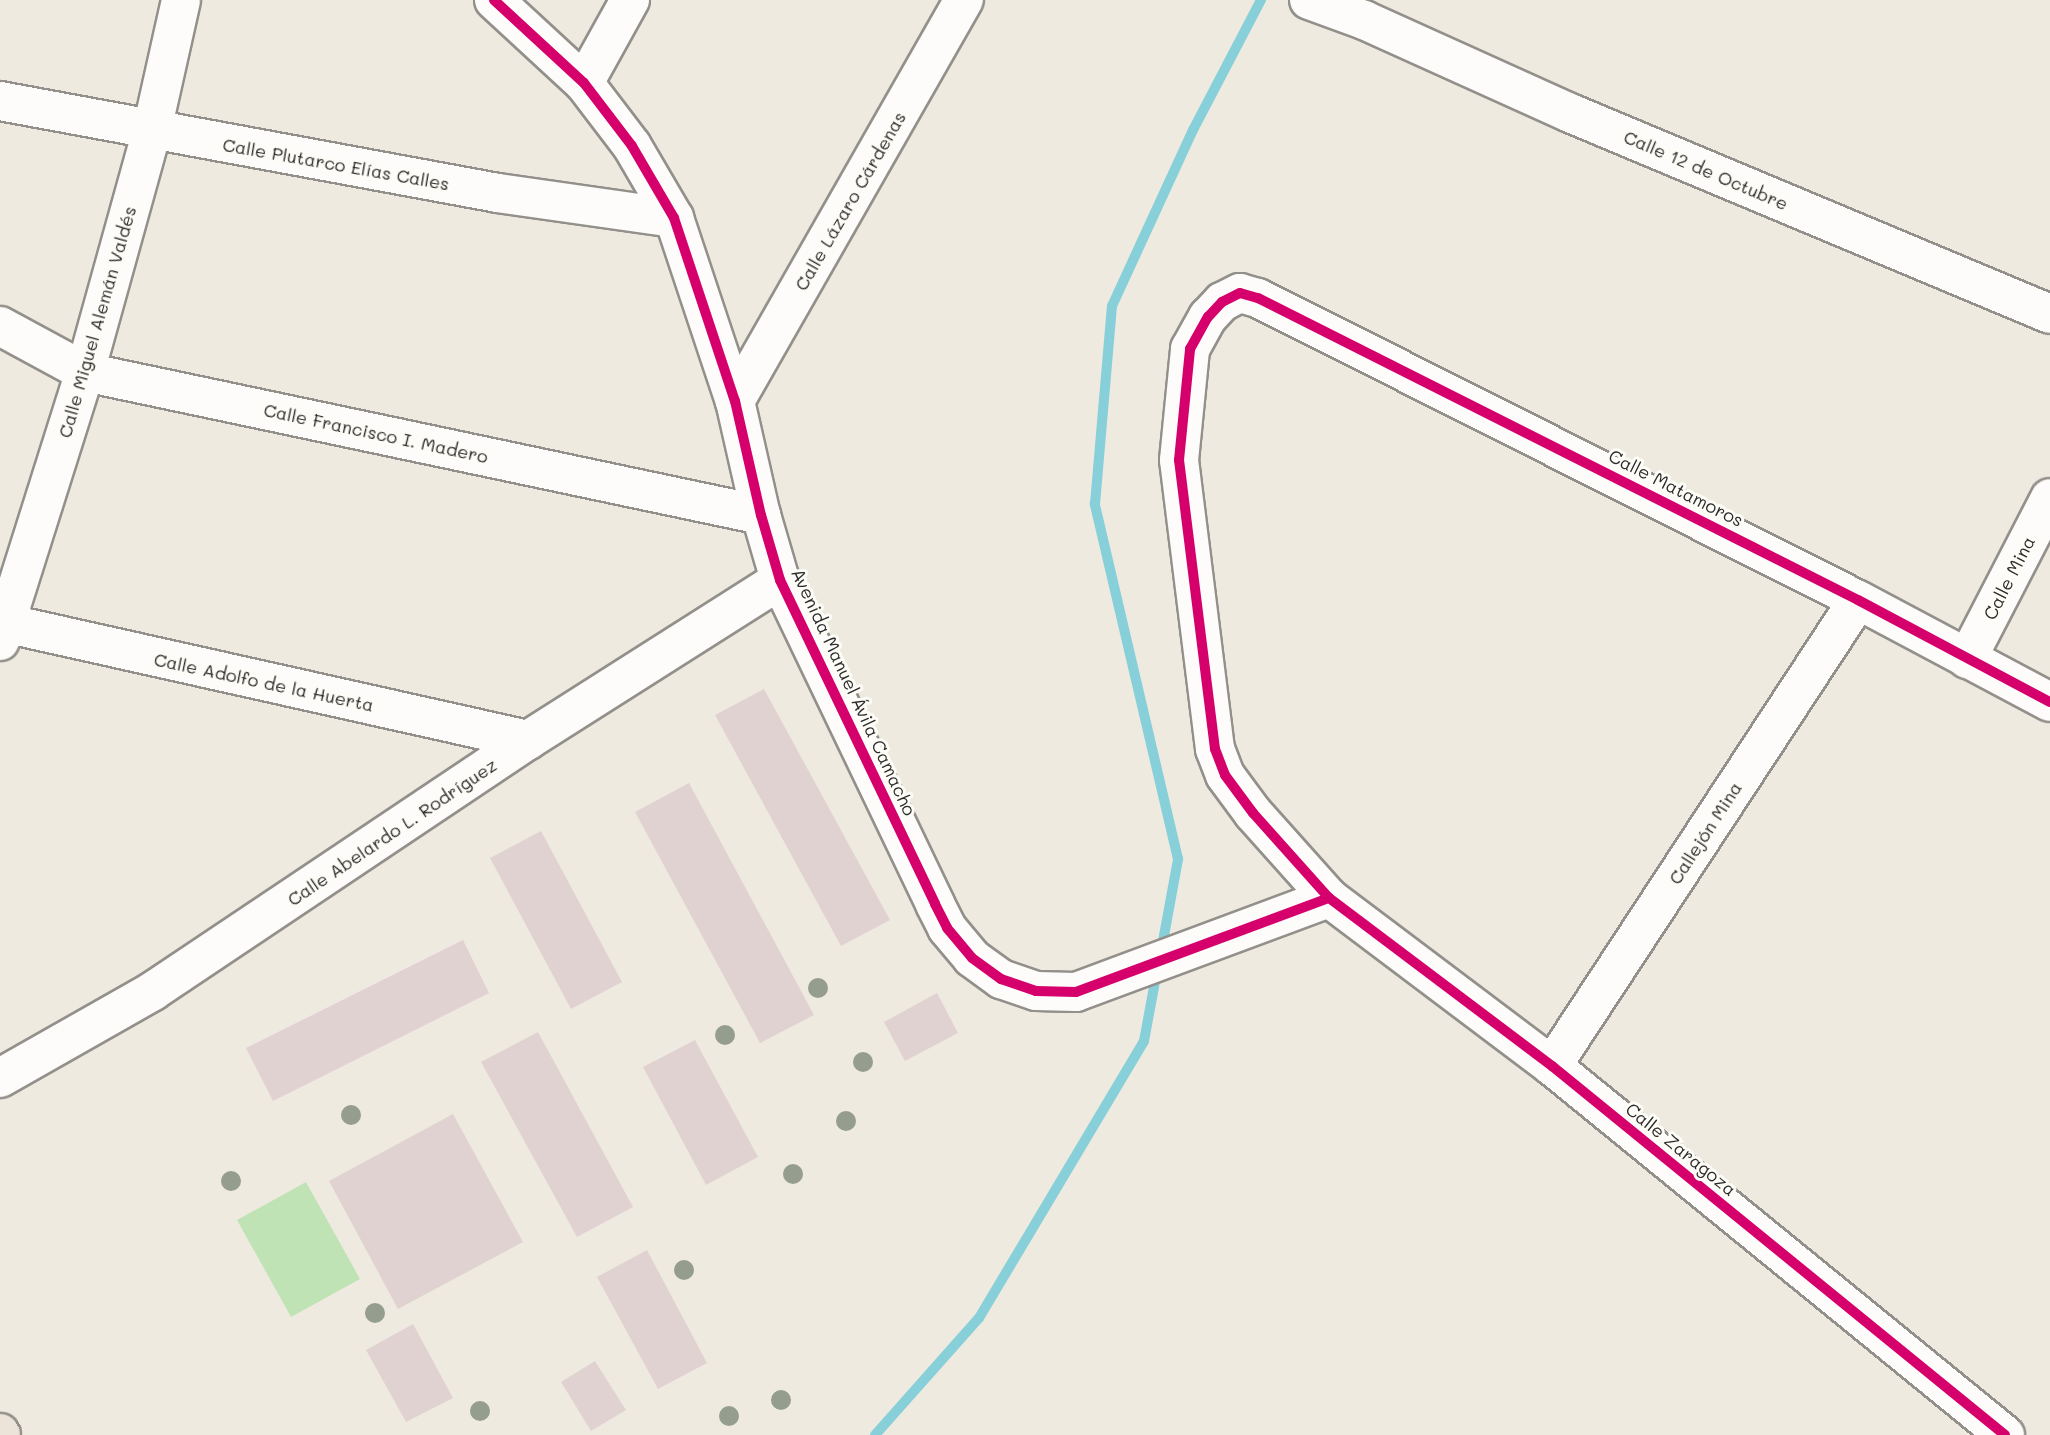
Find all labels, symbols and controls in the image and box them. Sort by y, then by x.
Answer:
street label: Calle Lázaro Cárdenas [790,108,910,294]
street label: Calle 12 de Octubre [1621,126,1791,214]
street label: Calle Plutarco Elías Calles [221,133,451,195]
street label: Calle Miguel Alemán Valdés [54,204,140,440]
street label: Calle Francisco I. Madero [262,399,490,467]
street label: Calle Matamoros [1605,445,1747,531]
street label: Calle Mina [1979,533,2039,623]
street label: Avenida Manuel Ávila Camacho [787,565,921,819]
street label: Calle Adolfo de la Huerta [152,648,376,716]
street label: Calle Abelardo L. Rodríguez [283,754,501,910]
street label: Callejón Mina [1664,778,1746,888]
street label: Calle Zaragoza [1621,1098,1741,1200]

